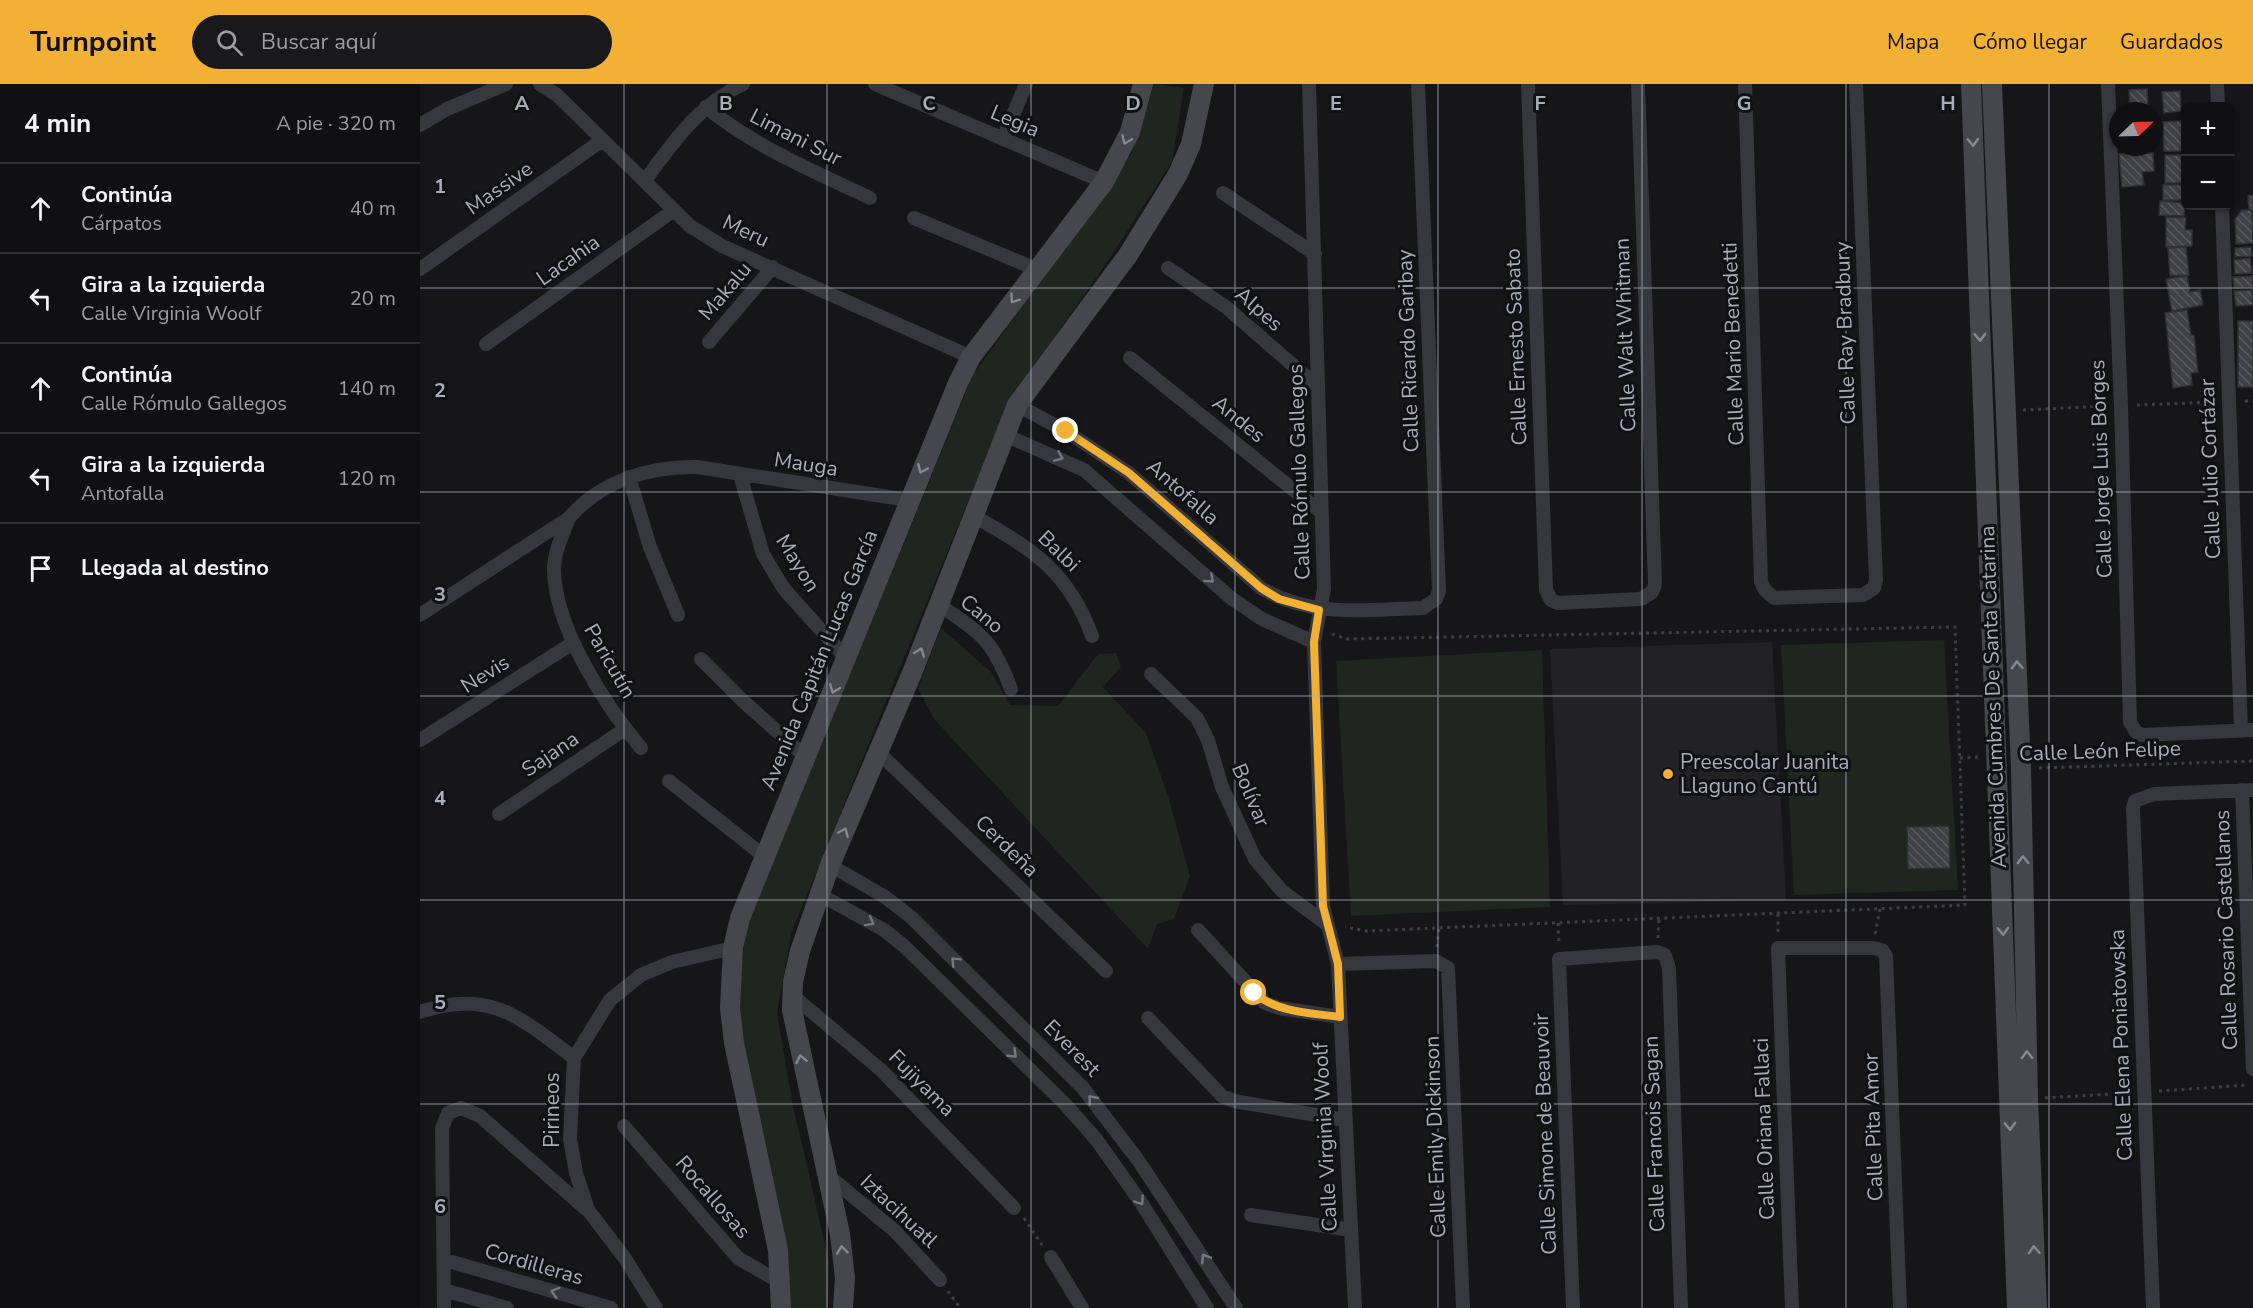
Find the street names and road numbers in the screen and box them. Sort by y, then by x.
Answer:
street label: Legia [986,98,1044,144]
street label: Limani Sur [745,102,847,172]
street label: Massive [460,155,538,221]
street label: Meru [718,208,774,254]
street label: Lacahia [531,228,605,292]
street label: Calle Walt Whitman [1608,238,1642,432]
street label: Calle Ray Bradbury [1828,241,1862,425]
street label: Calle Mario Benedetti [1715,242,1751,446]
street label: Calle Ernesto Sabato [1499,248,1533,446]
street label: Calle Ricardo Garibay [1390,249,1426,453]
street label: Makalu [692,256,758,326]
street label: Alpes [1229,280,1289,338]
street label: Calle Jorge Luis Borges [2083,359,2119,579]
street label: Calle Rómulo Gallegos [1281,363,1317,581]
street label: Calle Julio Cortázar [2193,378,2227,560]
street label: Andes [1207,389,1271,449]
street label: Mauga [772,445,840,483]
street label: Antofalla [1141,453,1225,531]
street label: Balbi [1032,524,1086,578]
street label: Avenida Cumbres De Santa Catarina [1973,525,2013,869]
street label: Avenida Capitán Lucas García [754,526,884,794]
street label: Mayon [769,529,827,597]
street label: Cano [954,588,1010,640]
street label: Paricutín [577,619,643,703]
street label: Nevis [455,648,515,700]
street label: Sajana [516,725,584,783]
street label: Calle León Felipe [2019,734,2181,768]
street label: Bolívar [1225,759,1277,831]
street label: Cerdeña [969,809,1045,883]
street label: Calle Rosario Castellanos [2208,809,2244,1051]
street label: Calle Elena Poniatowska [2103,929,2139,1161]
street label: Calle Simone de Beauvoir [1527,1012,1563,1255]
street label: Everest [1037,1013,1107,1083]
street label: Calle Emily Dickinson [1417,1035,1453,1239]
street label: Calle Francois Sagan [1637,1035,1671,1233]
street label: Calle Oriana Fallaci [1747,1037,1781,1221]
street label: Calle Virginia Woolf [1306,1041,1344,1232]
street label: Fujiyama [883,1044,961,1122]
street label: Calle Pita Amor [1856,1052,1890,1202]
street label: Pirineos [538,1072,566,1148]
street label: Rocallosas [669,1149,757,1245]
street label: Iztacihuatl [854,1168,944,1255]
street label: Cordilleras [481,1237,587,1291]

